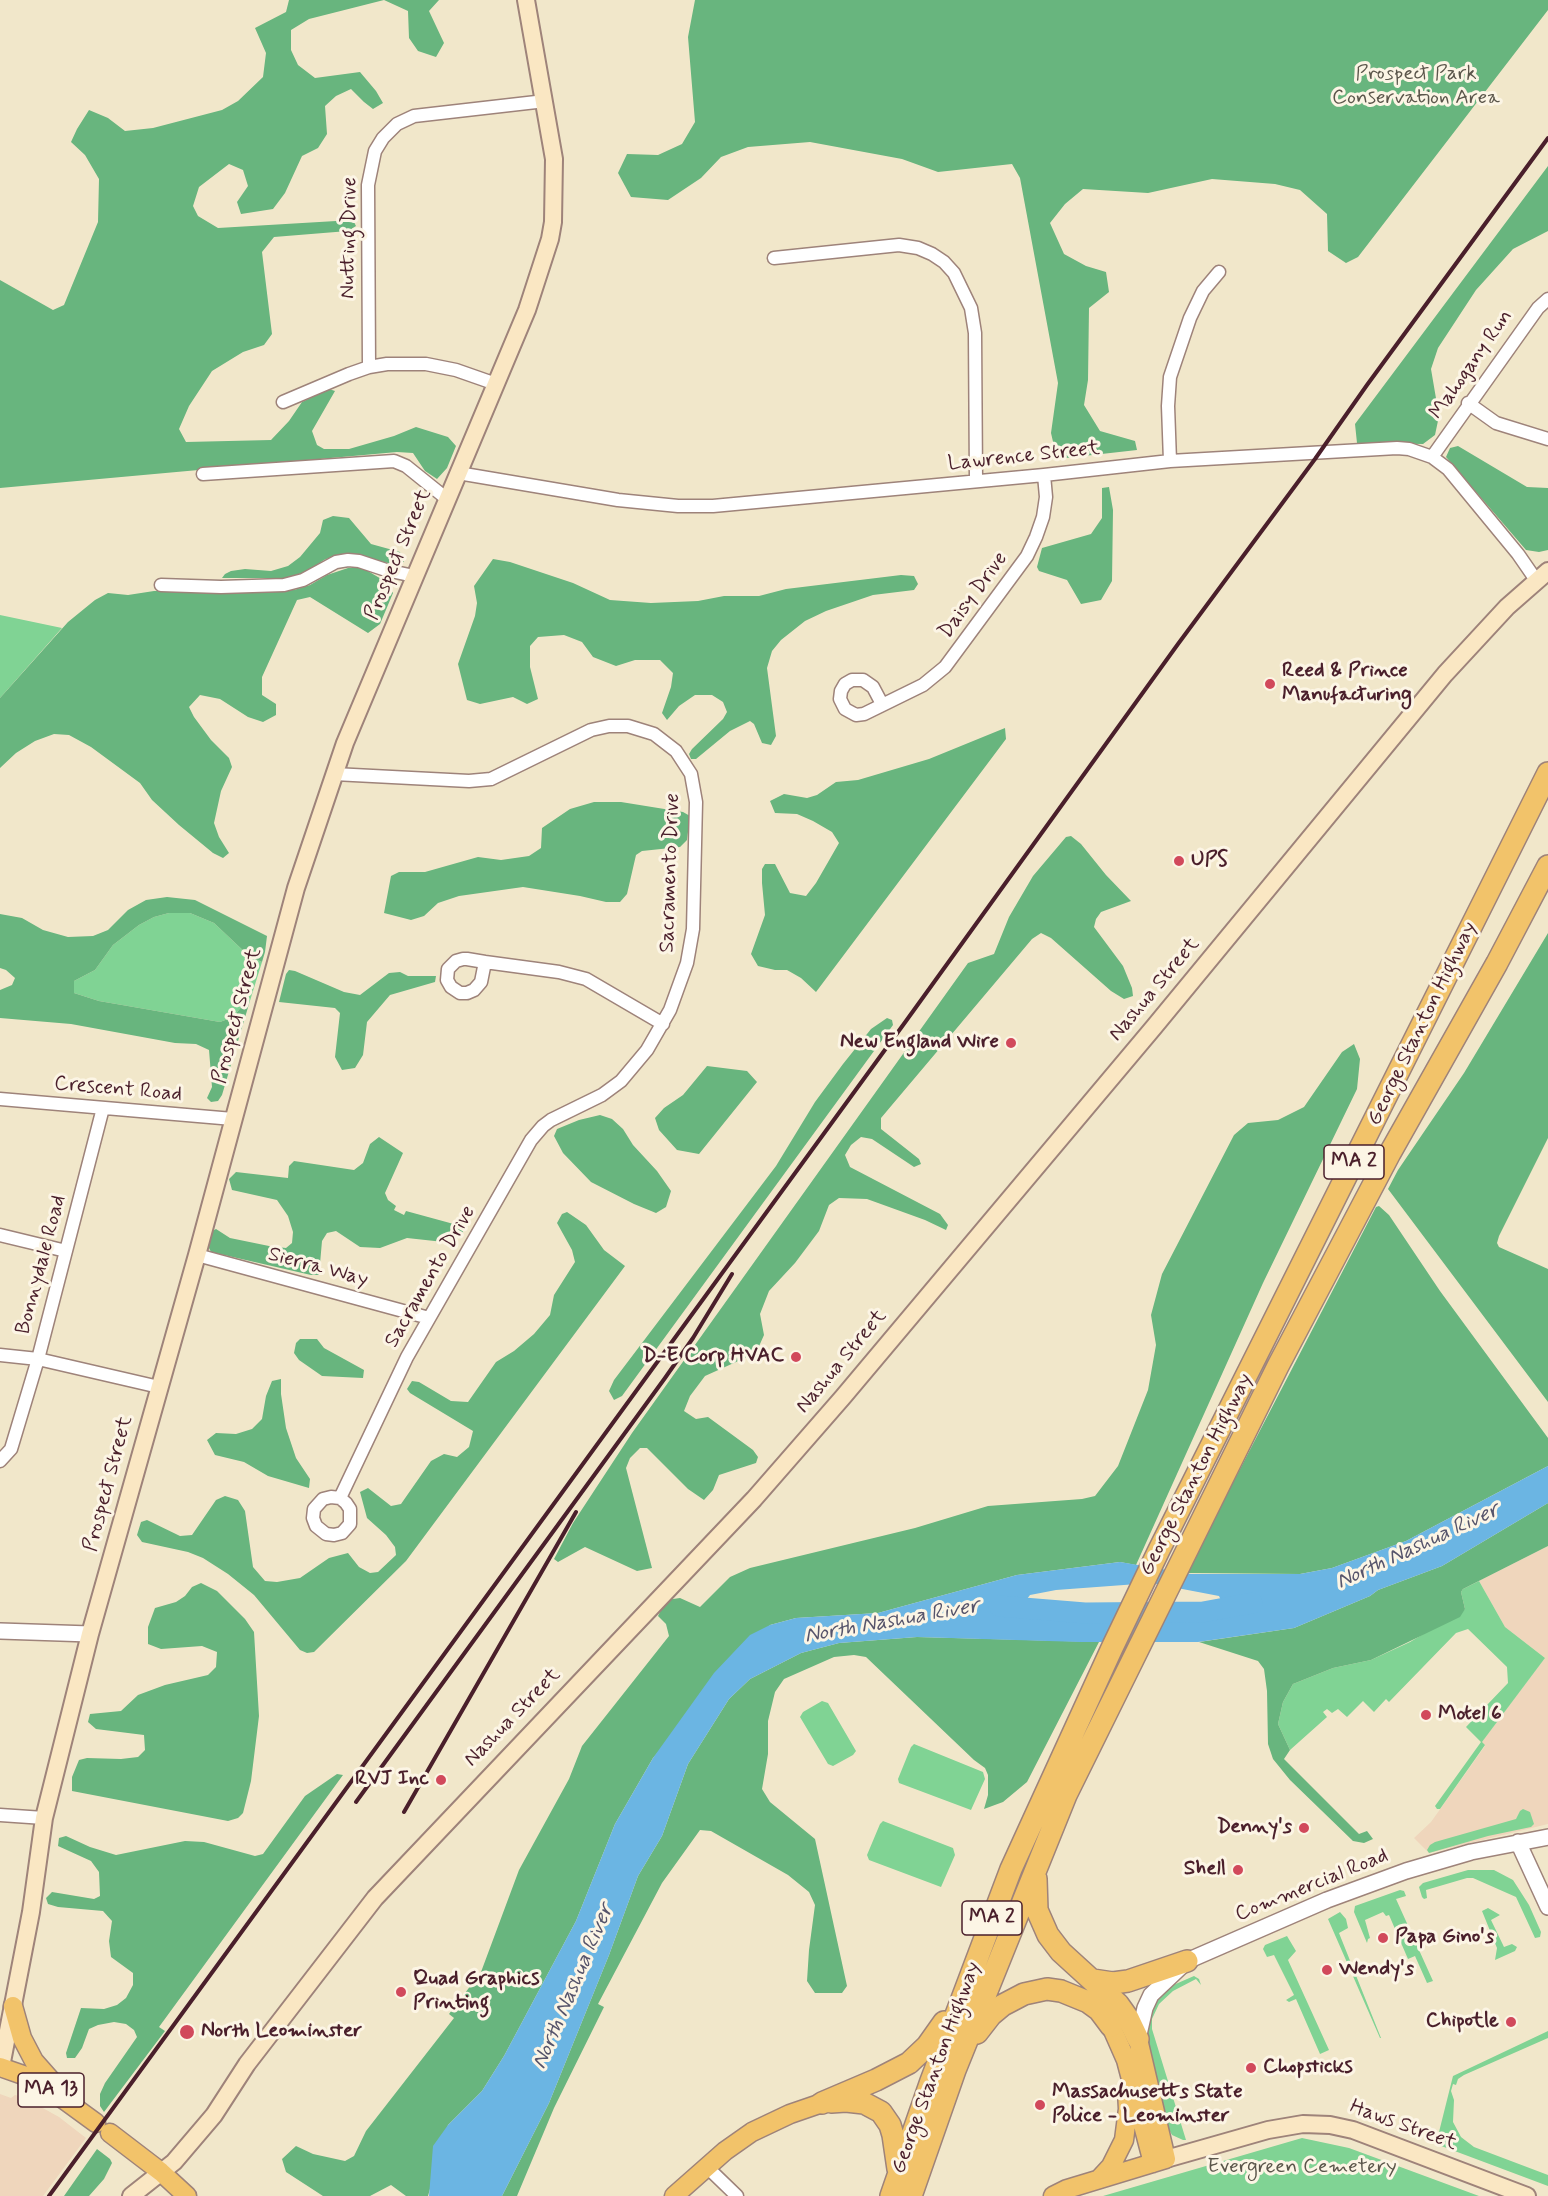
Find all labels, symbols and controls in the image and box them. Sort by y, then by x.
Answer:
park label: Prospect Park Conservation Area [1332,62,1500,112]
street label: Nutting Drive [336,177,364,299]
street label: Mahogany Run [1425,305,1519,425]
street label: Lawrence Street [947,436,1101,478]
street label: Prospect Street [360,486,438,624]
street label: Daisy Drive [934,548,1014,644]
place label: Reed & Prince Manufacturing [1282,659,1412,709]
marker: Reed & Prince Manufacturing [1263,677,1277,691]
street label: Sacramento Drive [656,793,686,953]
place label: UPS [1191,848,1228,874]
marker: UPS [1172,854,1186,868]
street label: George Stanton Highway [1363,918,1483,1130]
street label: Nashua Street [1104,933,1206,1047]
street label: Prospect Street [208,945,268,1087]
place label: New England Wire [840,1030,999,1056]
marker: New England Wire [1004,1036,1018,1050]
street label: Crescent Road [53,1072,183,1108]
road number: MA 2 [1324,1145,1384,1179]
street label: Bonnydale Road [11,1193,73,1337]
street label: Sacramento Drive [380,1201,482,1353]
street label: Sierra Way [265,1243,371,1293]
street label: Nashua Street [791,1305,893,1419]
place label: D-E Corp HVAC [642,1344,784,1370]
marker: D-E Corp HVAC [789,1350,803,1364]
street label: George Stanton Highway [1135,1370,1259,1580]
street label: Prospect Street [79,1413,139,1555]
water label: North Nashua River [1332,1498,1504,1596]
water label: North Nashua River [803,1594,981,1650]
street label: Nashua Street [460,1663,566,1773]
place label: Motel 6 [1438,1702,1502,1728]
marker: Motel 6 [1419,1708,1433,1722]
place label: RVJ Inc [355,1767,429,1793]
marker: RVJ Inc [434,1773,448,1787]
place label: Denny's [1217,1815,1292,1841]
marker: Denny's [1297,1821,1311,1835]
street label: Commercial Road [1232,1844,1392,1928]
place label: Shell [1184,1857,1226,1883]
marker: Shell [1231,1863,1245,1877]
water label: North Nashua River [527,1901,621,2073]
road number: MA 2 [962,1901,1022,1935]
place label: Papa Gino's [1395,1925,1494,1951]
marker: Papa Gino's [1376,1931,1390,1945]
place label: Wendy's [1339,1957,1414,1983]
street label: George Stanton Highway [887,1959,987,2177]
marker: Wendy's [1320,1963,1334,1977]
place label: Quad Graphics Printing [413,1967,539,2017]
marker: Quad Graphics Printing [394,1985,408,1999]
place label: Chipotle [1426,2009,1499,2035]
marker: Chipotle [1504,2015,1518,2029]
place label: North Leominster [201,2019,362,2045]
marker: North Leominster [178,2023,196,2041]
place label: Chopsticks [1263,2055,1353,2081]
marker: Chopsticks [1244,2061,1258,2075]
road number: MA 13 [18,2073,84,2107]
place label: Massachusetts State Police - Leominster [1052,2080,1243,2130]
street label: Haws Street [1346,2095,1460,2157]
marker: Massachusetts State Police - Leominster [1033,2098,1047,2112]
park label: Evergreen Cemetery [1207,2155,1397,2181]

